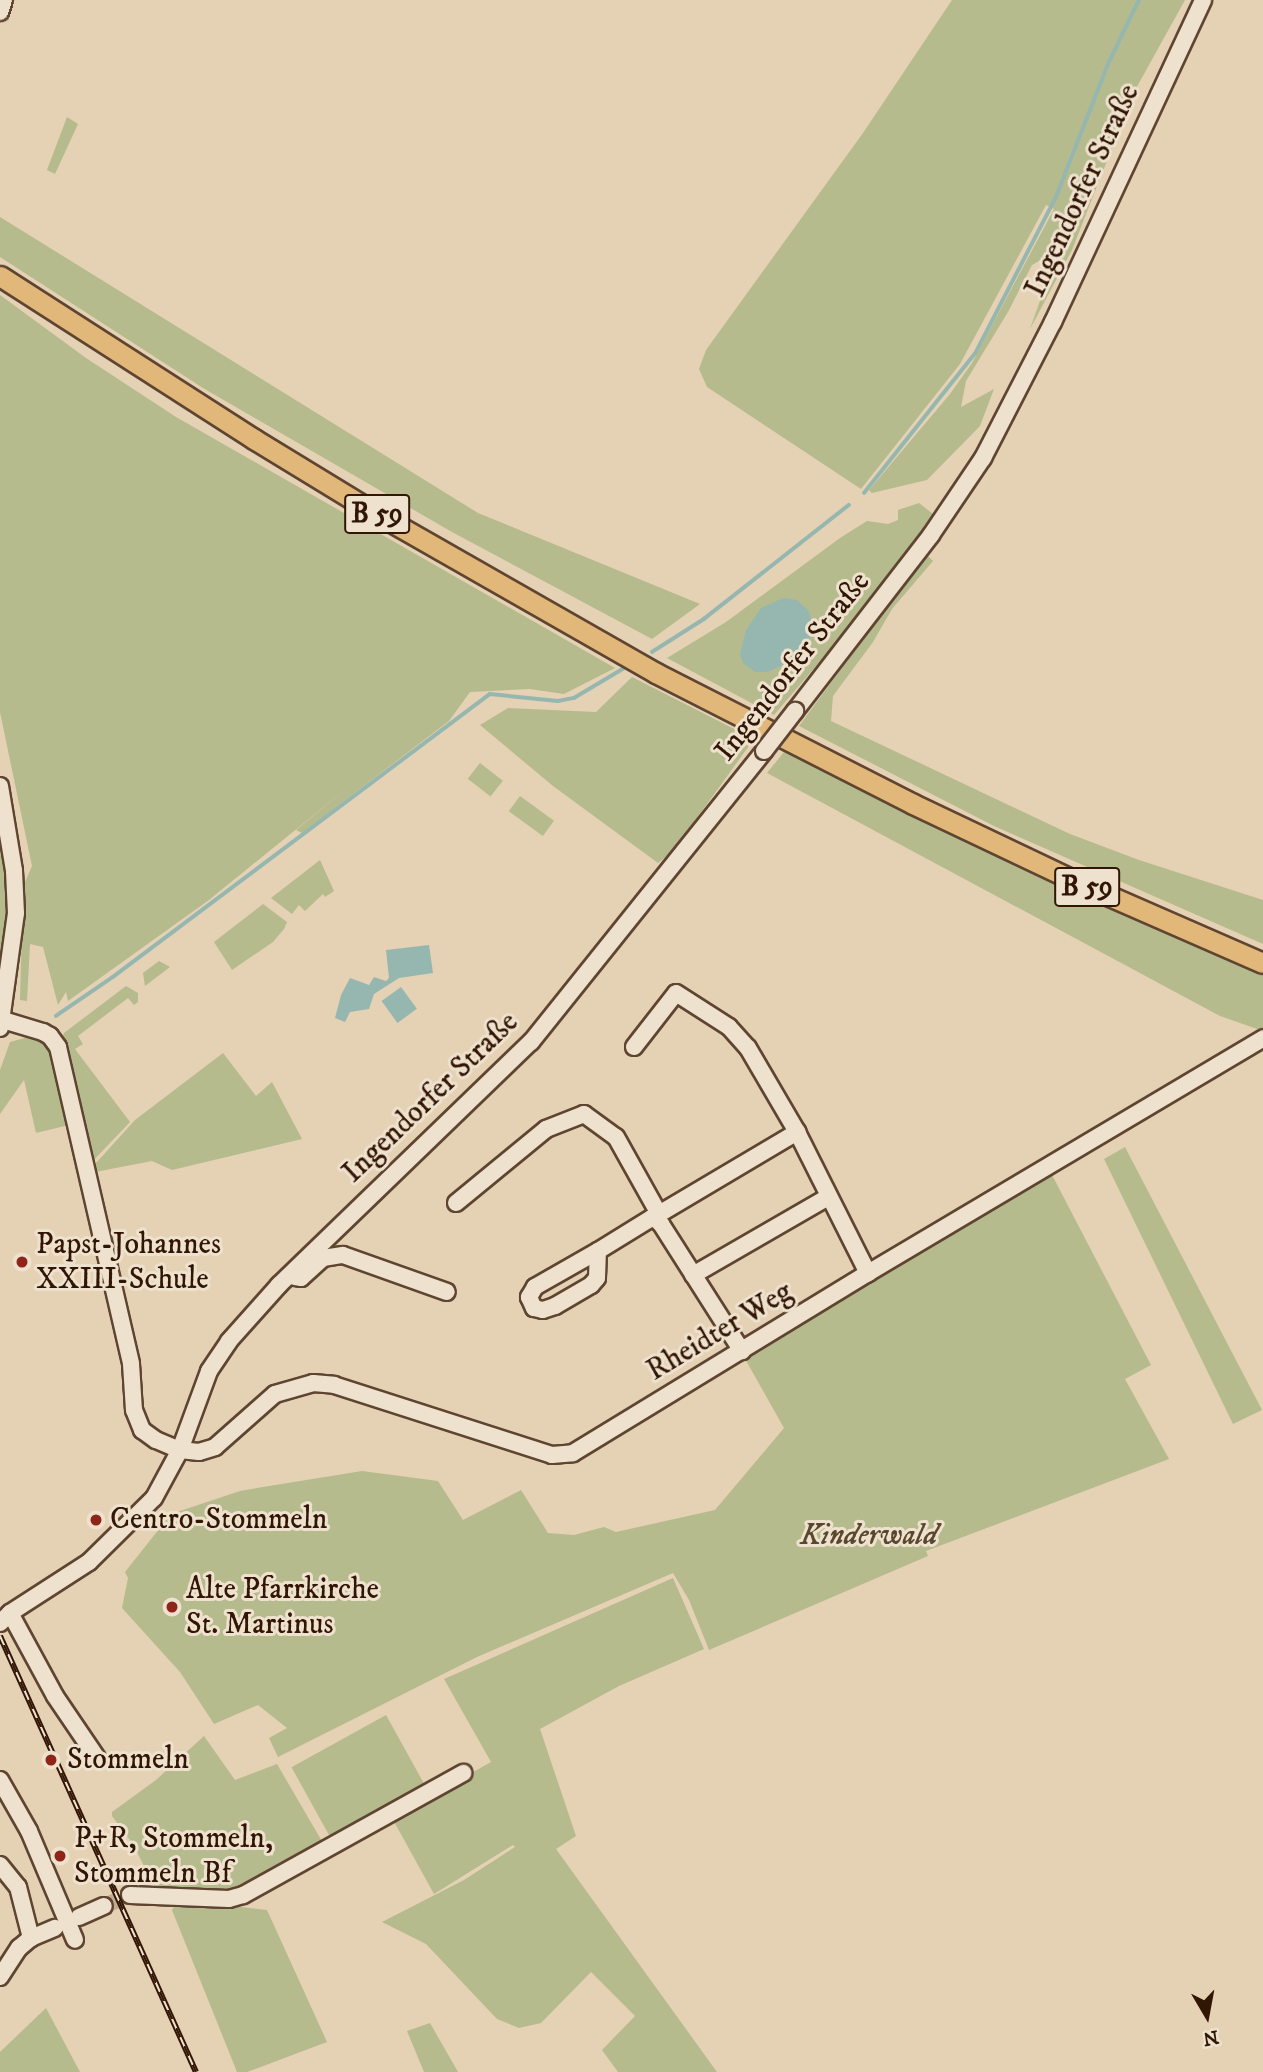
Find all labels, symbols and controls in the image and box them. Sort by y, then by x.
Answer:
street label: Ingendorfer Straße [1018,79,1148,303]
road number: B 59 [344,490,410,538]
street label: Ingendorfer Straße [708,565,878,769]
road number: B 59 [1054,862,1120,912]
street label: Ingendorfer Straße [336,1005,526,1191]
place label: Papst-Johannes XXIII-Schule [36,1227,221,1298]
marker: Papst-Johannes XXIII-Schule [14,1254,30,1270]
street label: Rheidter Weg [641,1274,799,1390]
place label: Centro-Stommeln [110,1502,327,1538]
marker: Centro-Stommeln [88,1512,104,1528]
park label: Kinderwald [800,1518,938,1554]
place label: Alte Pfarrkirche St. Martinus [186,1572,379,1642]
marker: Alte Pfarrkirche St. Martinus [164,1599,180,1615]
place label: Stommeln [67,1742,189,1778]
marker: Stommeln [41,1750,61,1770]
place label: P+R, Stommeln, Stommeln Bf [74,1821,273,1892]
marker: P+R, Stommeln, Stommeln Bf [52,1848,68,1864]
north arrow [1172,1981,1242,2051]
text: N [1201,2024,1220,2050]

